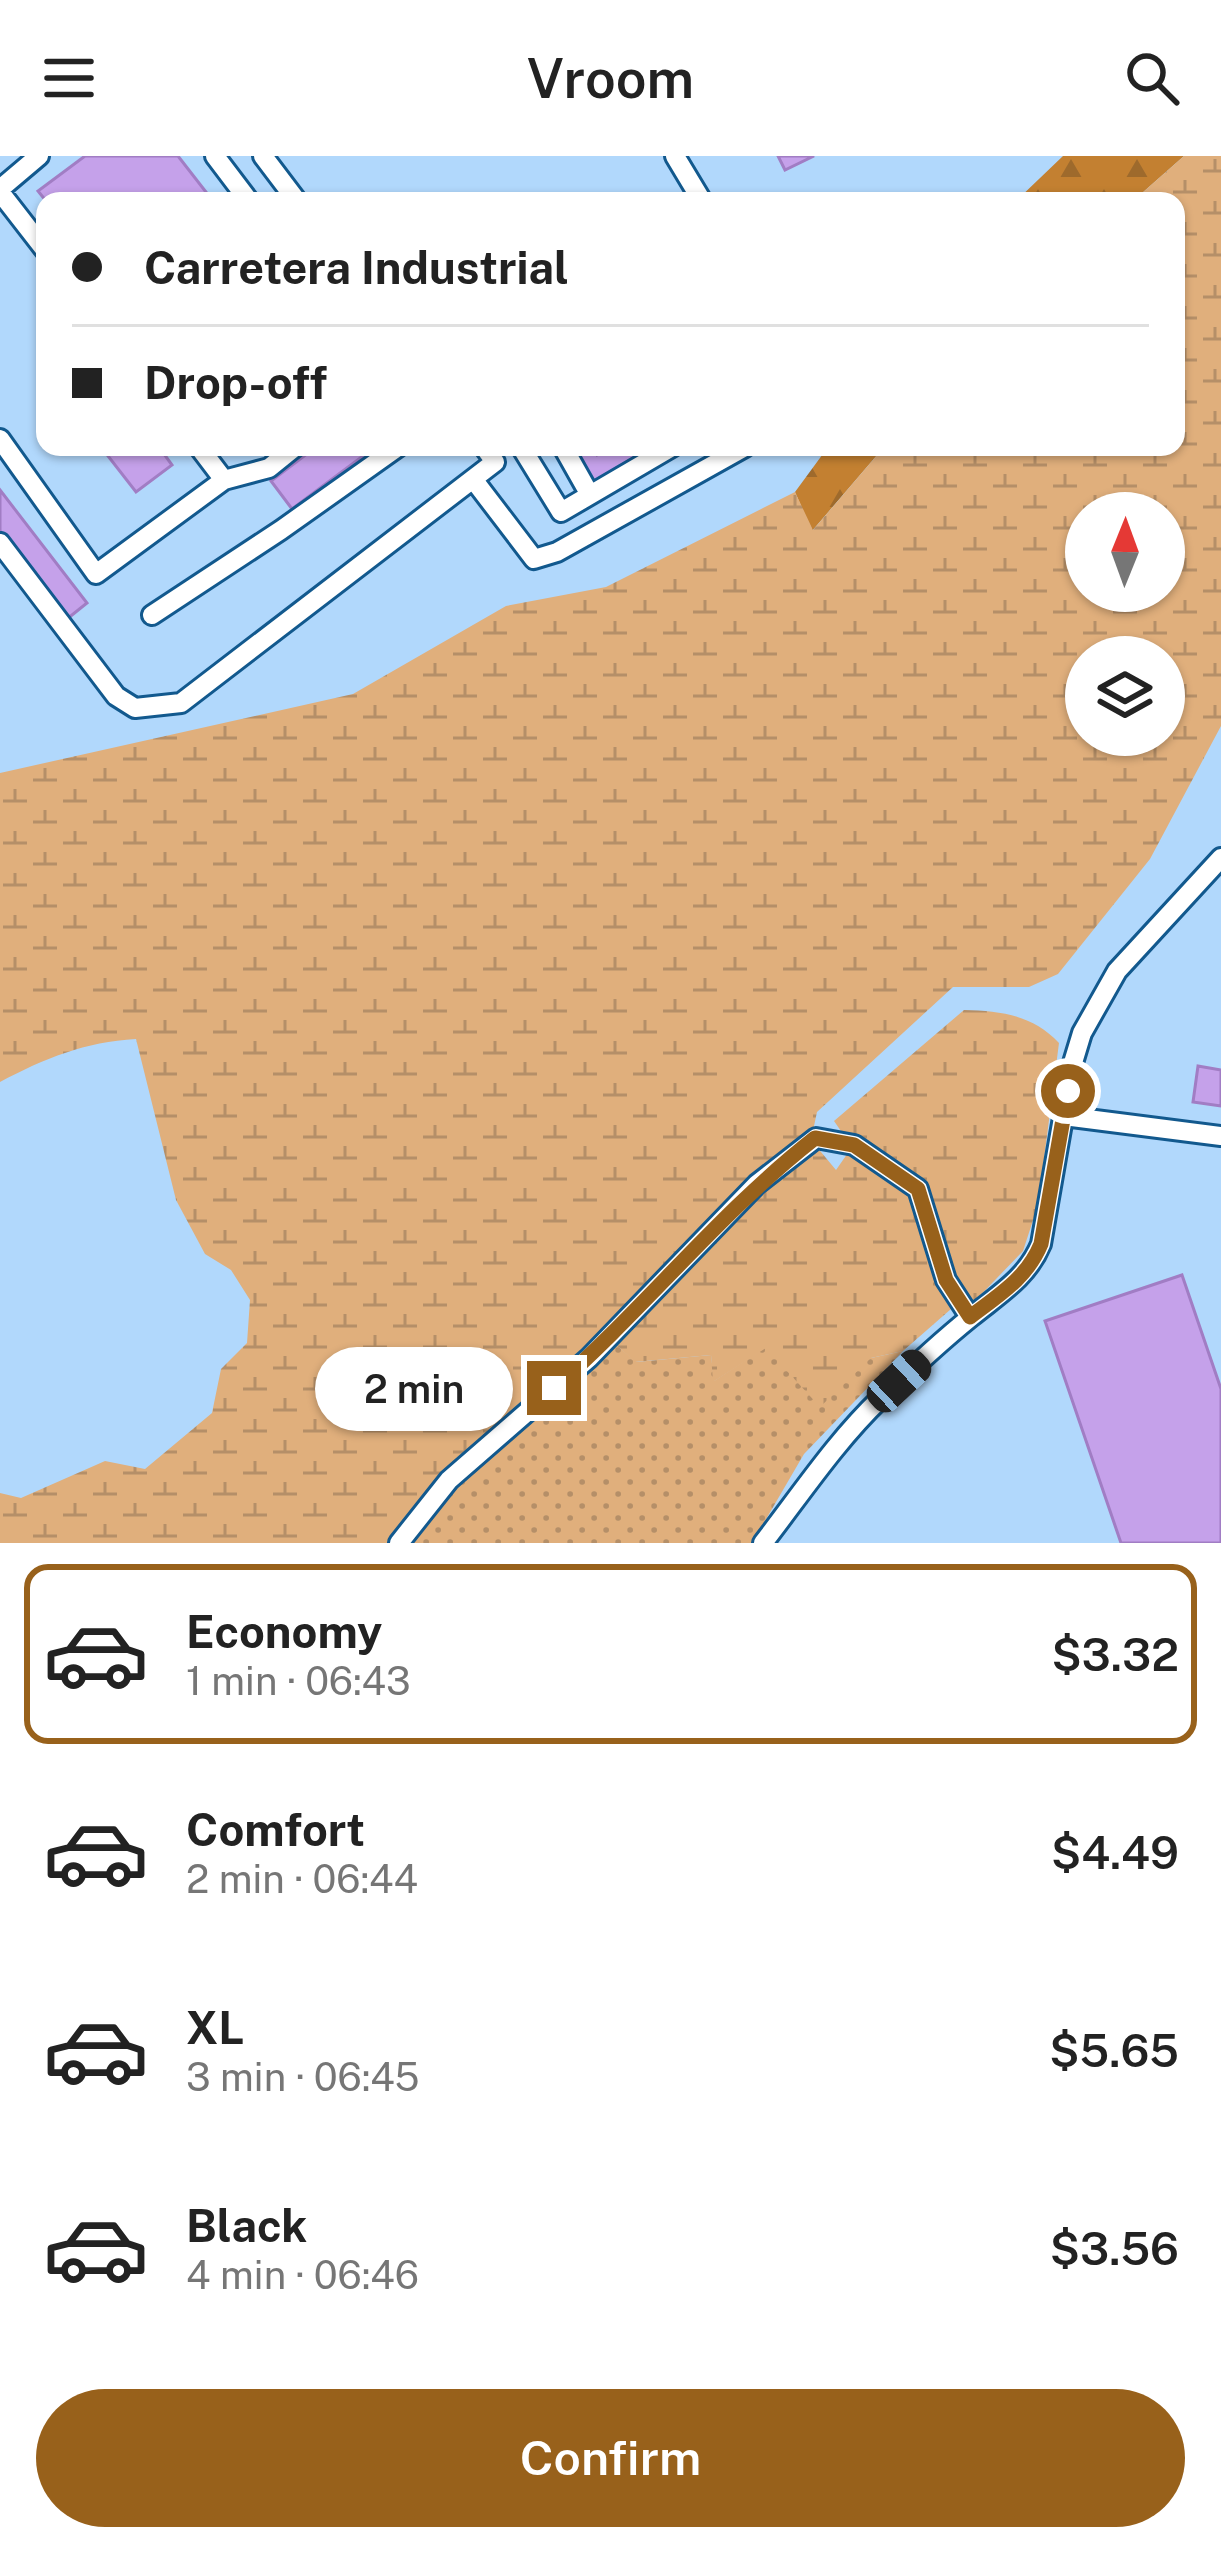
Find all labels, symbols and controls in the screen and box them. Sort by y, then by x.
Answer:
icon: menu [36,45,102,111]
icon: search [1119,45,1185,111]
text: Vroom [527,47,694,110]
text: Carretera Industrial [144,241,569,294]
text: Drop-off [144,356,327,409]
north arrow [1065,492,1185,612]
map controls [1065,492,1185,756]
button: layers [1065,636,1185,756]
route start [1041,1064,1095,1118]
car [860,1343,938,1419]
callout: 2 min [314,1346,512,1430]
route end [527,1361,581,1415]
text: 2 min [364,1366,464,1412]
icon: car [42,1600,150,1708]
text: Economy [186,1605,382,1658]
text: $3.32 [1051,1628,1179,1681]
text: 1 min · 06:43 [186,1658,411,1704]
icon: car [42,1798,150,1906]
text: Comfort [186,1803,365,1856]
text: $4.49 [1051,1826,1179,1879]
text: 2 min · 06:44 [186,1856,418,1902]
icon: car [42,1996,150,2104]
text: XL [186,2001,244,2054]
text: $5.65 [1049,2024,1179,2077]
text: 3 min · 06:45 [186,2054,419,2100]
icon: car [42,2194,150,2302]
text: Black [186,2199,307,2252]
text: $3.56 [1050,2222,1179,2275]
text: 4 min · 06:46 [186,2252,419,2298]
button: Confirm [36,2389,1185,2527]

